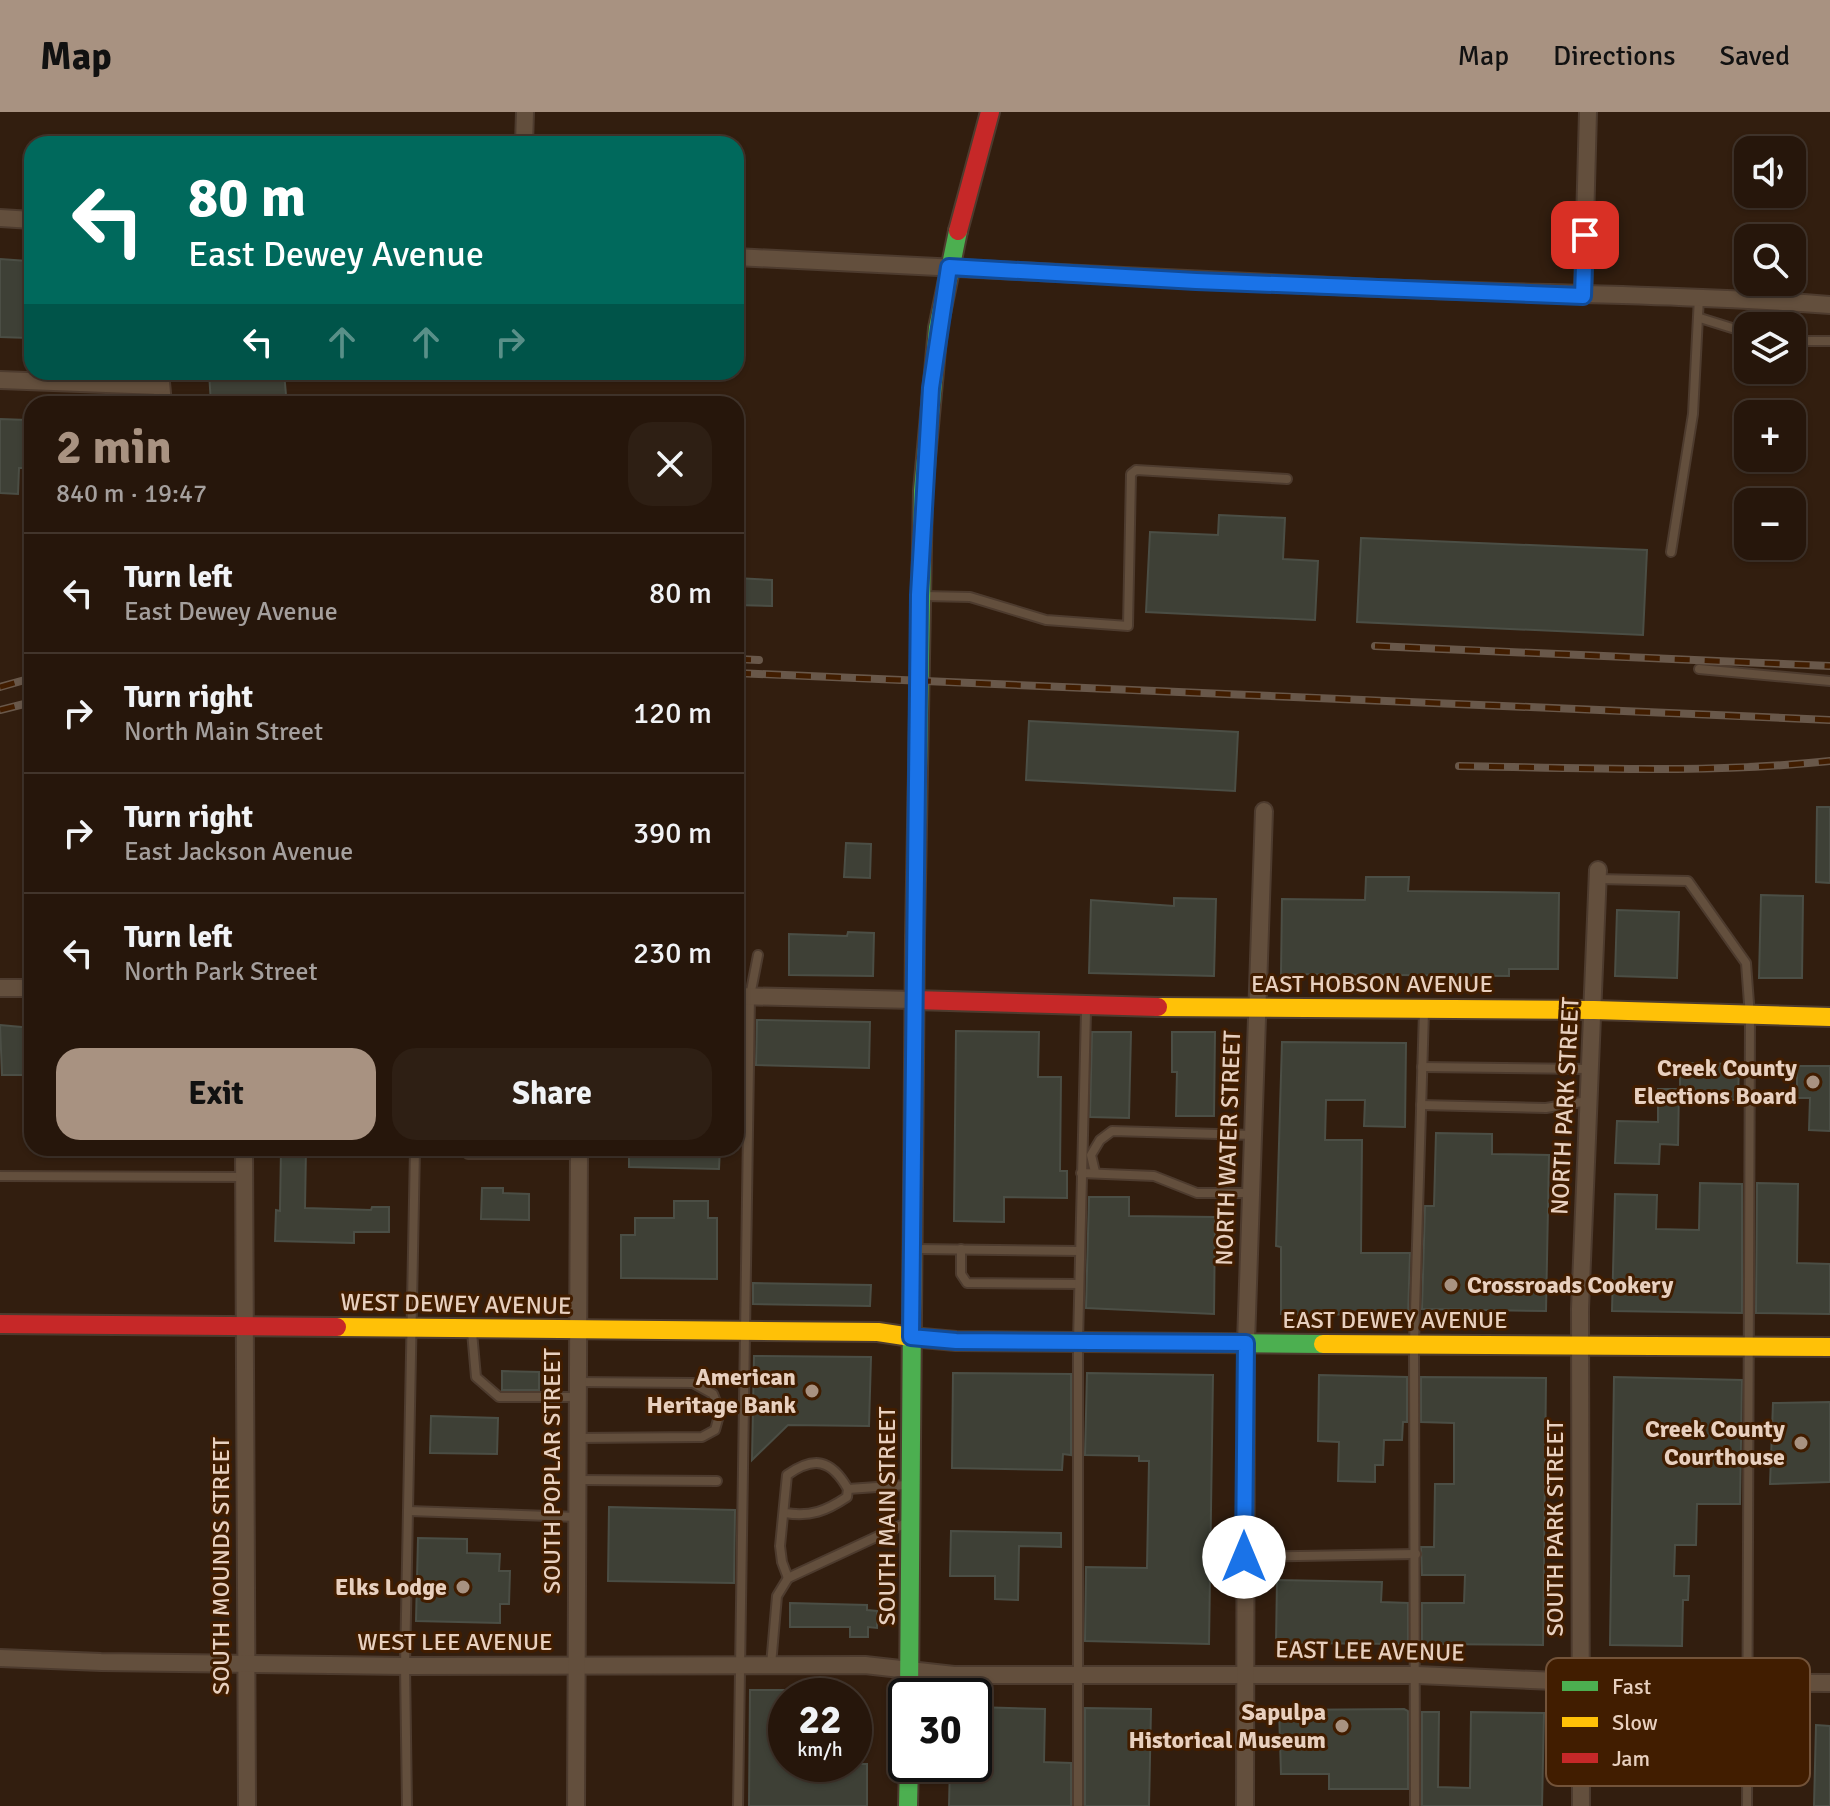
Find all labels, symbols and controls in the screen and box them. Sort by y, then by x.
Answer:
text: Map [40,33,112,80]
text: Map [1457,39,1509,73]
text: Directions [1553,39,1675,73]
text: Saved [1719,39,1790,73]
map controls [1734,136,1806,560]
button: sound [1734,136,1806,208]
text: 80 m [188,163,306,232]
icon: left [56,168,160,272]
pin [1551,201,1619,269]
icon: arrive [1563,213,1607,257]
button: search [1734,224,1806,296]
text: East Dewey Avenue [188,232,484,277]
button: layers [1734,312,1806,384]
icon: left [236,320,280,364]
icon: ahead [320,320,364,364]
icon: ahead [404,320,448,364]
icon: right [488,320,532,364]
button: + [1734,400,1806,472]
text: 2 min [56,418,172,477]
button: close [628,422,712,506]
text: 840 m · 19:47 [56,478,207,510]
button: − [1734,488,1806,560]
text: Turn left [124,559,233,596]
icon: left [56,571,100,615]
text: 80 m [649,575,712,612]
text: East Dewey Avenue [124,596,338,628]
text: Turn right [124,679,253,716]
icon: right [56,691,100,735]
text: 120 m [633,695,712,732]
text: North Main Street [124,716,323,748]
text: Turn right [124,799,253,836]
icon: right [56,811,100,855]
text: 390 m [633,815,712,852]
text: East Jackson Avenue [124,836,353,868]
text: Turn left [124,919,233,956]
icon: left [56,931,100,975]
text: 230 m [633,935,712,972]
text: North Park Street [124,956,318,988]
street label: EAST HOBSON AVENUE [1251,969,1493,999]
street label: NORTH PARK STREET [1544,996,1586,1216]
street label: NORTH WATER STREET [1209,1030,1247,1266]
button: Exit [56,1048,376,1140]
button: Share [392,1048,712,1140]
place label: Creek County Elections Board [1633,1053,1797,1111]
marker: Creek County Elections Board [1804,1073,1822,1091]
place label: Crossroads Cookery [1467,1270,1673,1300]
marker: Crossroads Cookery [1442,1276,1460,1294]
street label: WEST DEWEY AVENUE [340,1287,572,1321]
street label: EAST DEWEY AVENUE [1282,1305,1508,1335]
street label: SOUTH POPLAR STREET [537,1348,567,1594]
place label: American Heritage Bank [647,1362,796,1420]
marker: American Heritage Bank [803,1382,821,1400]
street label: SOUTH MAIN STREET [872,1406,902,1625]
place label: Creek County Courthouse [1645,1414,1785,1472]
street label: SOUTH PARK STREET [1540,1419,1570,1637]
marker: Creek County Courthouse [1792,1434,1810,1452]
street label: SOUTH MOUNDS STREET [206,1437,236,1695]
position arrow [1202,1515,1286,1599]
place label: Elks Lodge [335,1572,447,1602]
marker: Elks Lodge [454,1578,472,1596]
street label: WEST LEE AVENUE [357,1627,553,1657]
street label: EAST LEE AVENUE [1275,1634,1465,1668]
legend [1546,1658,1810,1786]
text: Fast [1612,1673,1652,1700]
speed limit sign: 30 [888,1678,992,1782]
text: 22 [798,1695,842,1745]
place label: Sapulpa Historical Museum [1128,1697,1326,1755]
text: Slow [1612,1709,1658,1736]
marker: Sapulpa Historical Museum [1333,1717,1351,1735]
text: km/h [797,1737,843,1762]
text: Jam [1612,1745,1650,1772]

